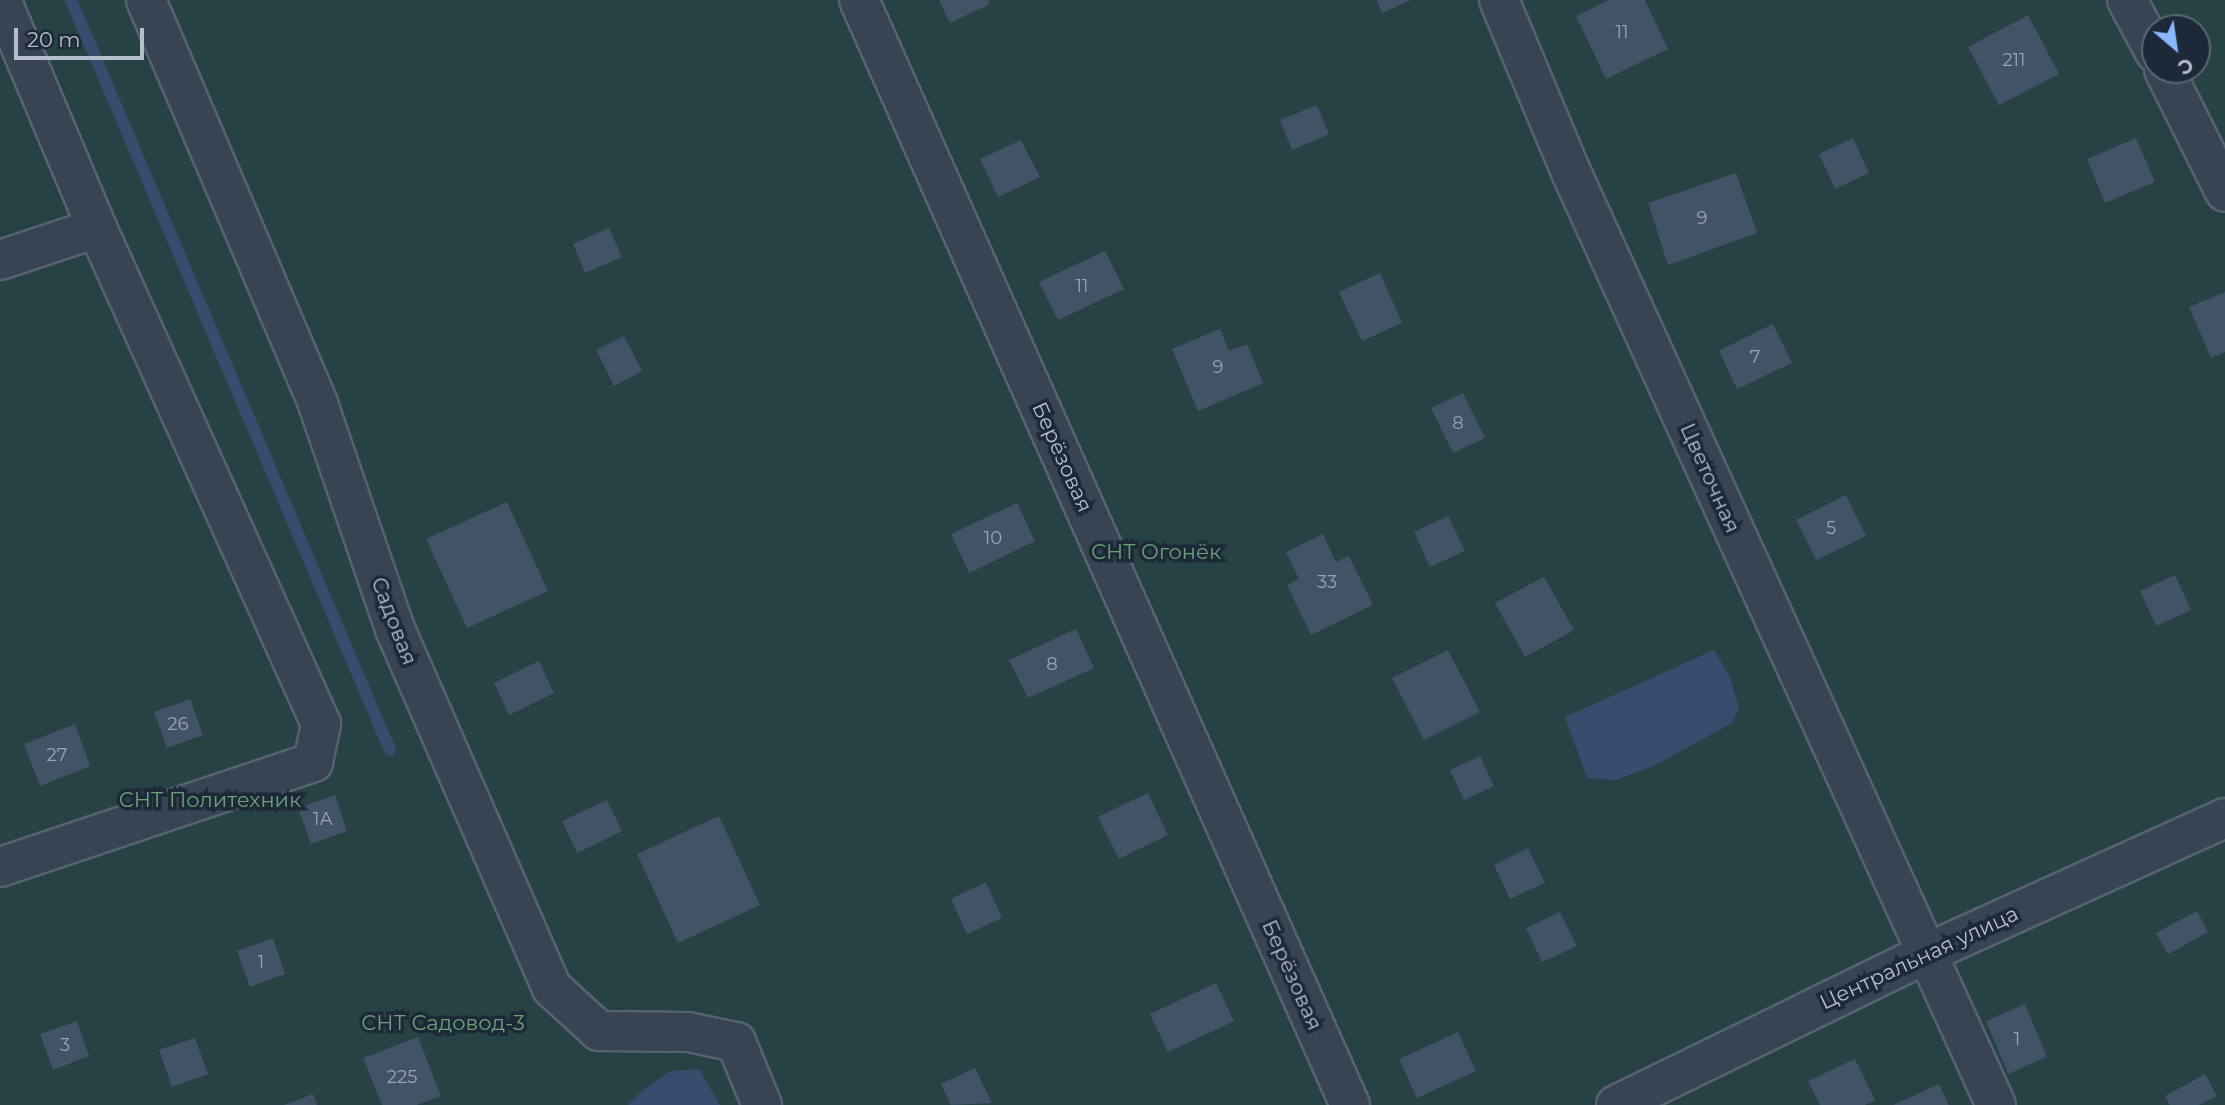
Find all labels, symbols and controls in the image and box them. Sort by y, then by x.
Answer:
scale bar [18,14,147,58]
north arrow [2141,14,2211,84]
house number: 11 [1616,21,1628,43]
text: 20 m [27,27,81,52]
house number: 211 [2002,49,2026,71]
text: С [2174,53,2197,79]
house number: 9 [1697,207,1707,229]
house number: 11 [1076,275,1088,297]
house number: 7 [1750,346,1760,368]
house number: 9 [1213,356,1223,378]
street label: Берёзовая [1027,398,1097,516]
house number: 8 [1452,412,1464,434]
street label: Цветочная [1675,419,1745,537]
house number: 5 [1826,517,1836,539]
house number: 10 [984,527,1002,549]
park label: СНТ Огонёк [1091,539,1221,565]
house number: 33 [1317,571,1337,593]
street label: Садовая [366,574,422,668]
house number: 8 [1046,653,1058,675]
house number: 26 [167,713,189,735]
house number: 27 [47,744,67,766]
park label: СНТ Политехник [119,787,301,813]
house number: 1А [313,808,333,830]
street label: Центральная улица [1816,901,2022,1015]
street label: Берёзовая [1257,916,1327,1034]
house number: 1 [258,951,264,973]
park label: СНТ Садовод-3 [361,1010,525,1036]
house number: 1 [2014,1028,2020,1050]
house number: 3 [60,1034,70,1056]
house number: 225 [387,1066,417,1088]

